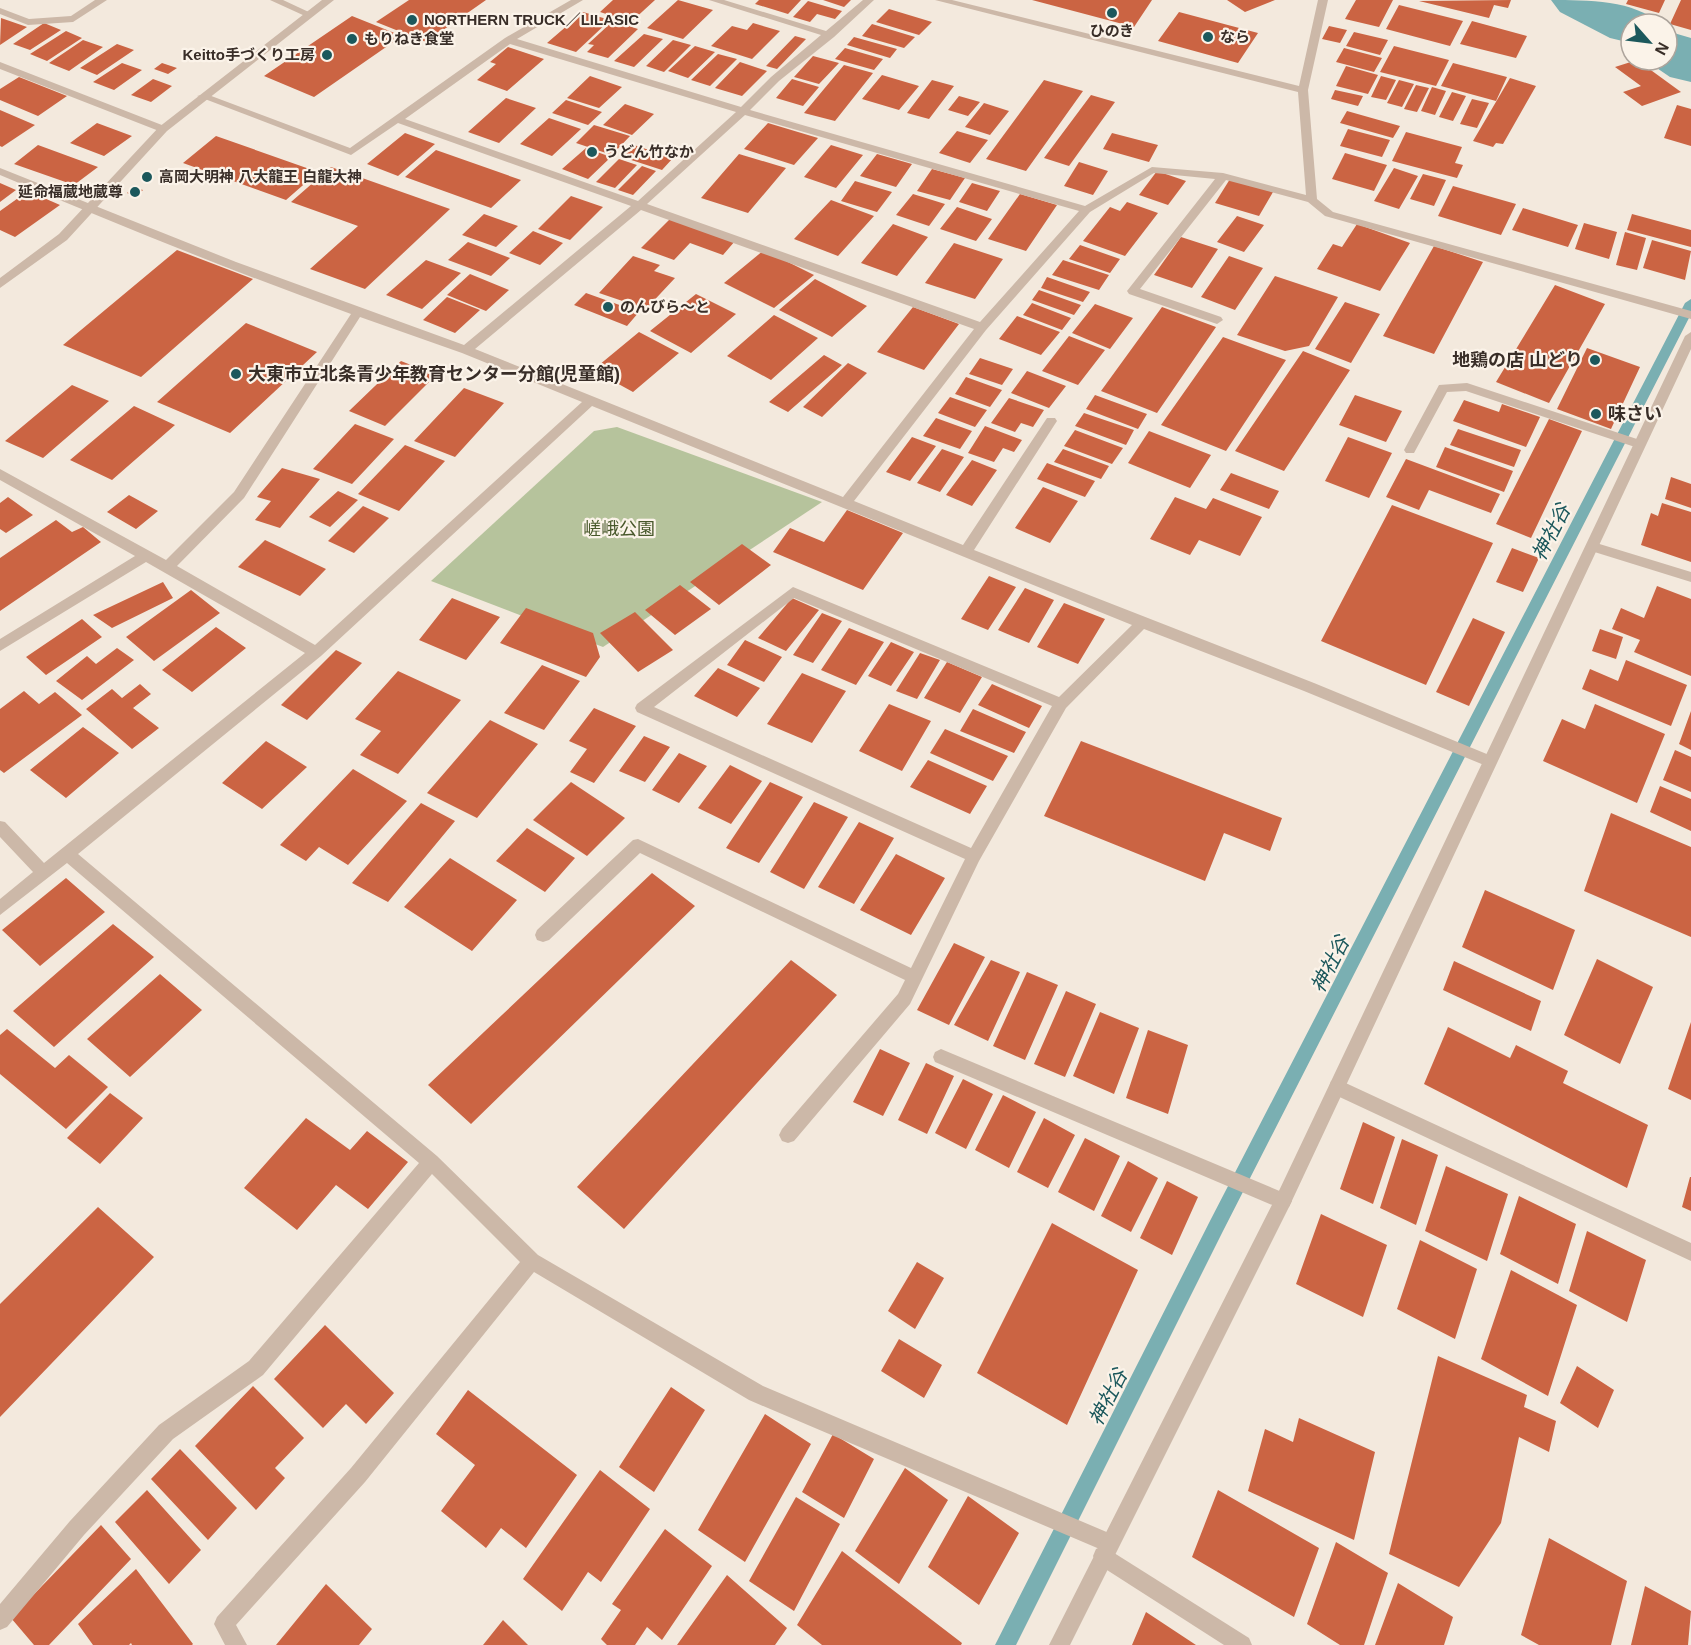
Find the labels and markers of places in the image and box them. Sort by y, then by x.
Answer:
marker: ひのき [1105,6,1119,20]
place label: NORTHERN TRUCK／LILASIC [424,11,639,28]
marker: NORTHERN TRUCK／LILASIC [405,13,419,27]
place label: ひのき [1090,22,1134,39]
place label: なら [1220,28,1250,45]
place label: もりねき食堂 [364,30,454,47]
marker: なら [1201,30,1215,44]
marker: もりねき食堂 [345,32,359,46]
place label: Keitto手づくり工房 [183,46,315,63]
marker: Keitto手づくり工房 [320,48,334,62]
place label: うどん竹なか [604,143,694,160]
marker: うどん竹なか [585,145,599,159]
place label: 高岡大明神 八大龍王 白龍大神 [159,168,362,185]
marker: 高岡大明神 八大龍王 白龍大神 [140,170,154,184]
place label: 延命福蔵地蔵尊 [18,183,123,200]
marker: 延命福蔵地蔵尊 [128,185,142,199]
place label: のんびら～と [620,298,710,315]
marker: のんびら～と [601,300,615,314]
place label: 地鶏の店 山どり [1452,350,1583,370]
marker: 地鶏の店 山どり [1588,353,1602,367]
place label: 大東市立北条青少年教育センター分館(児童館) [248,364,620,384]
marker: 大東市立北条青少年教育センター分館(児童館) [229,367,243,381]
place label: 味さい [1608,404,1662,424]
marker: 味さい [1589,407,1603,421]

